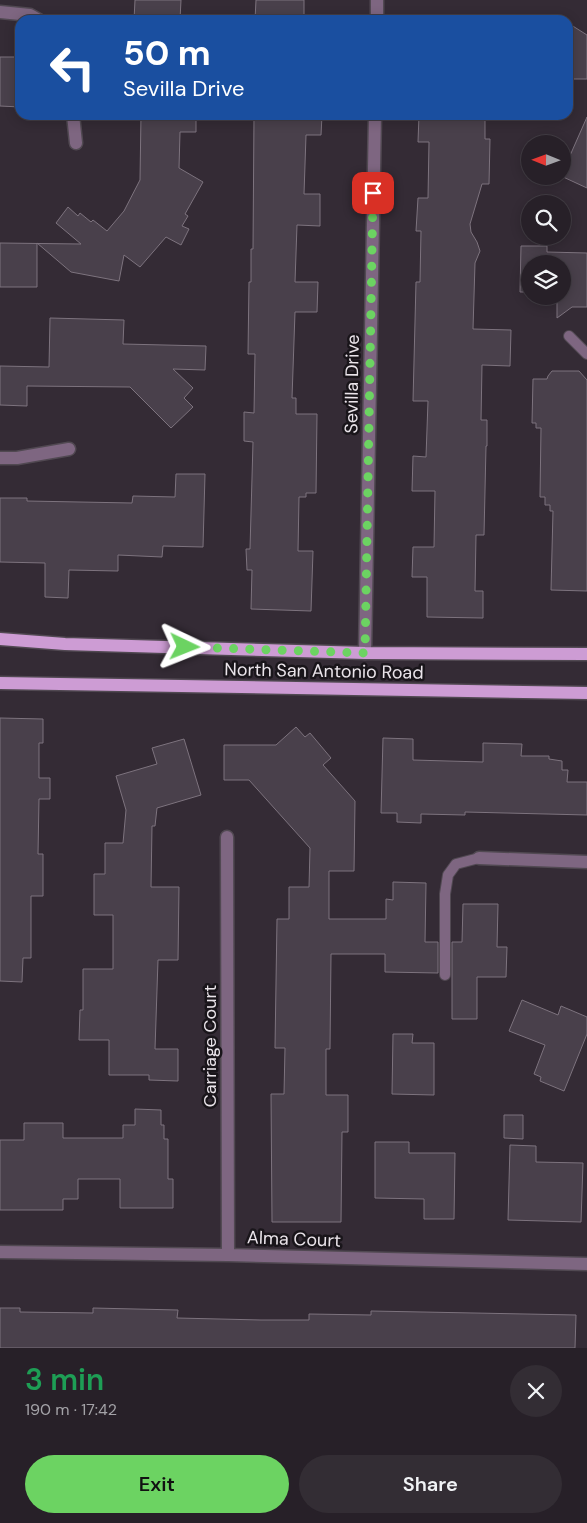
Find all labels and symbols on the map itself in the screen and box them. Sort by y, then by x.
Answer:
north arrow [521,135,571,185]
pin [352,172,394,214]
street label: Sevilla Drive [339,334,365,434]
position arrow [158,620,210,672]
street label: North San Antonio Road [224,657,424,685]
street label: Carriage Court [198,985,222,1107]
street label: Alma Court [247,1225,341,1253]

